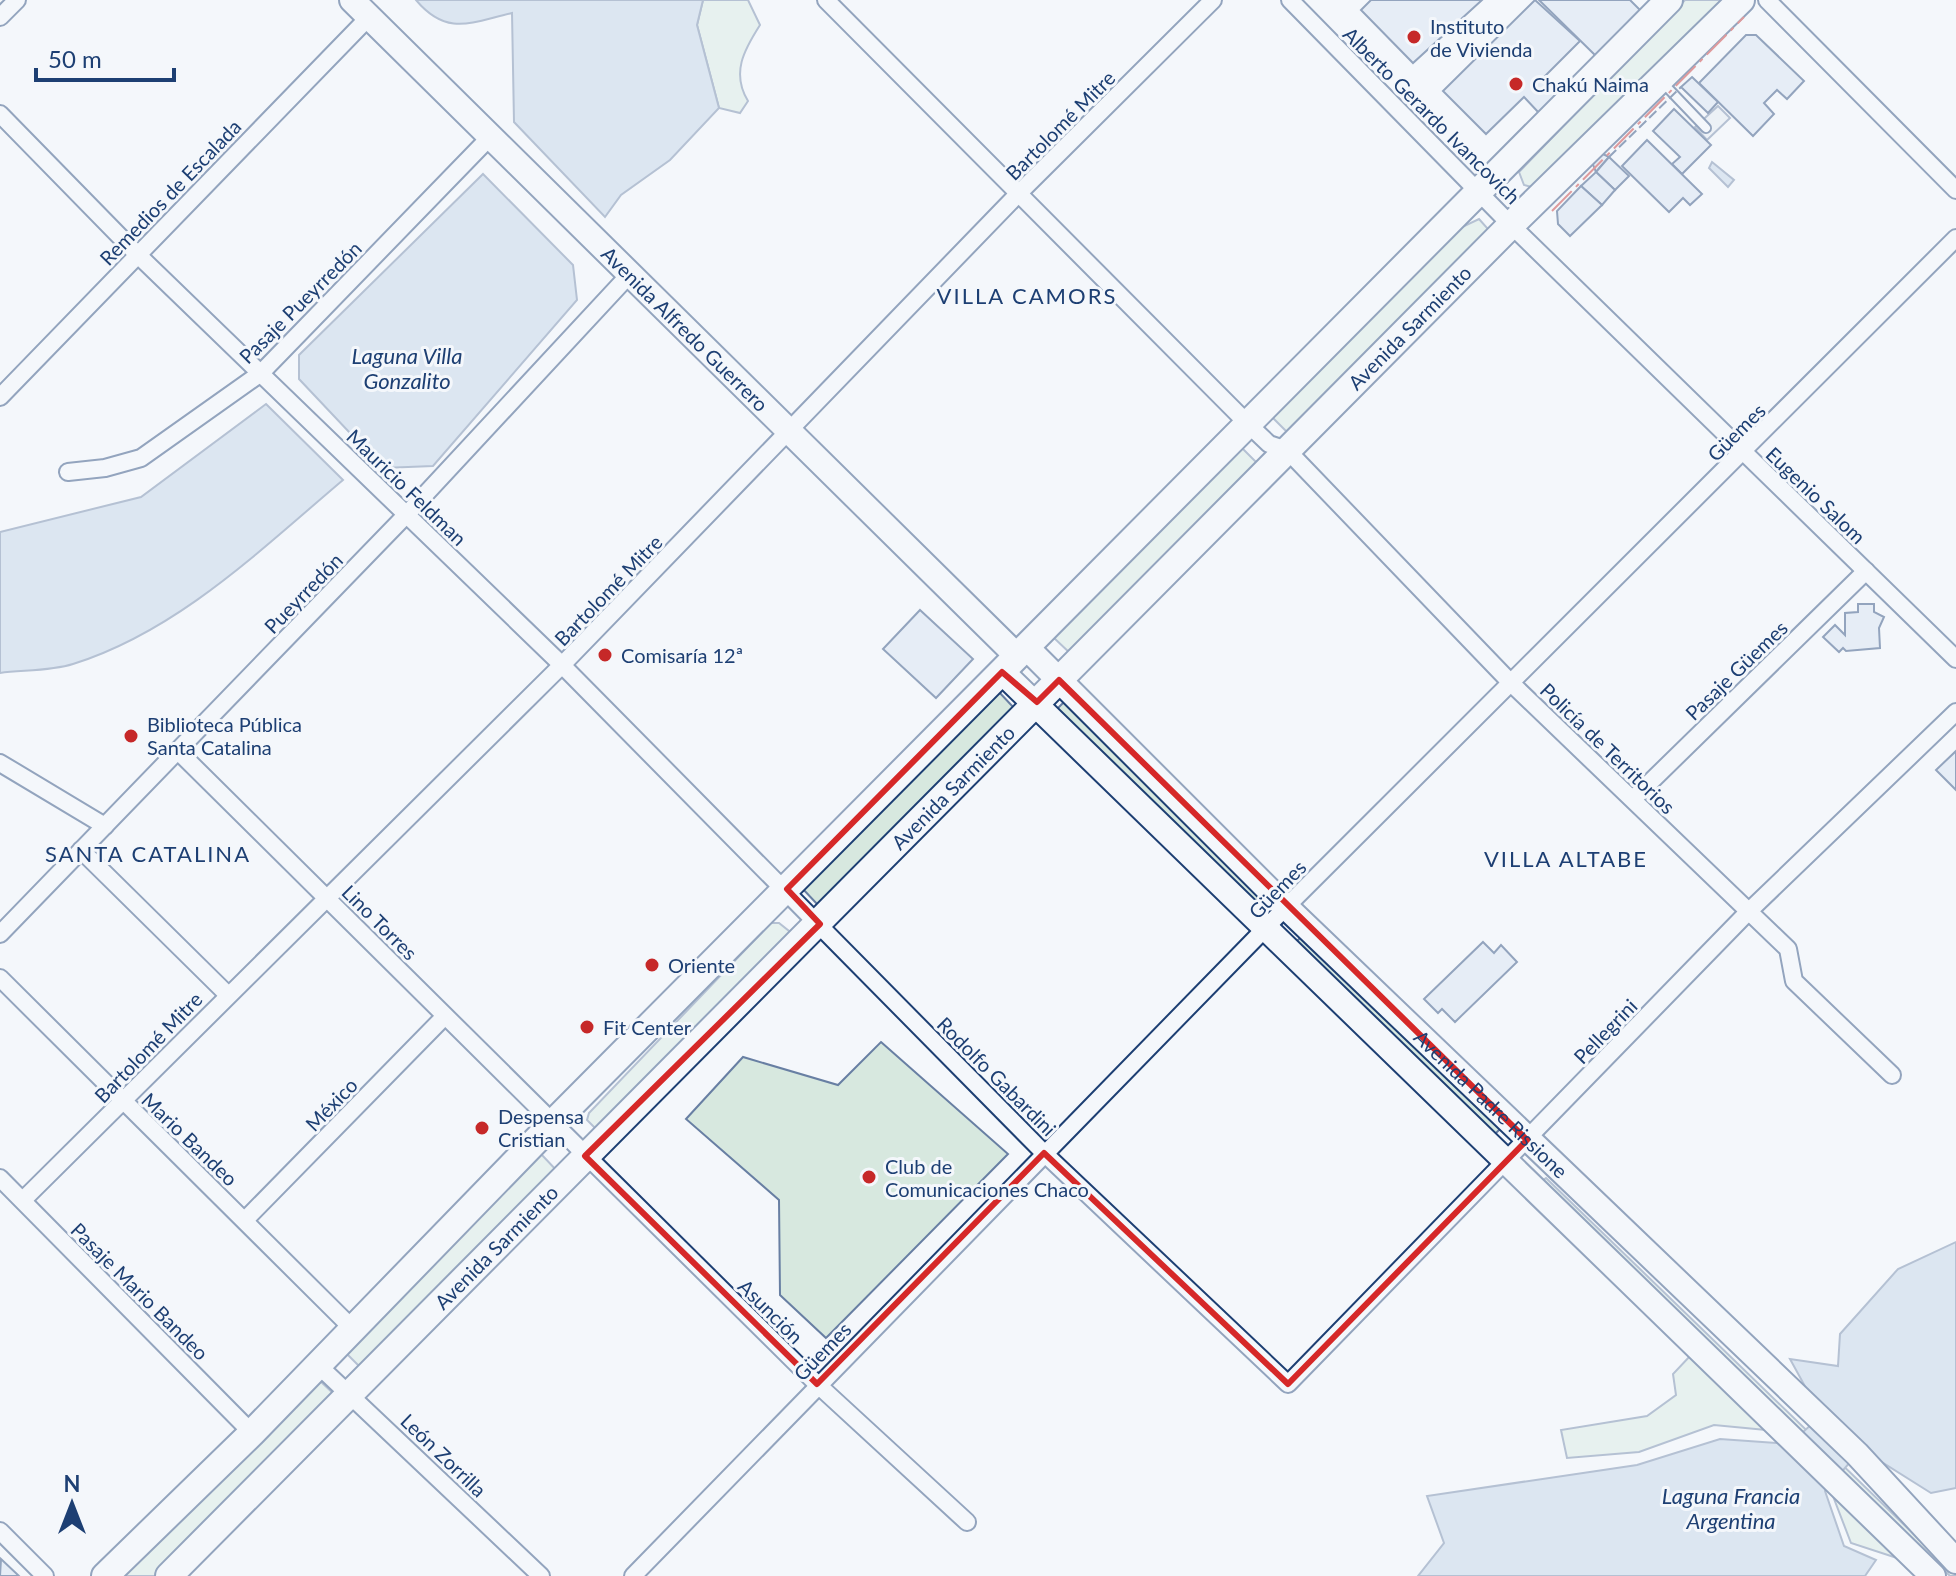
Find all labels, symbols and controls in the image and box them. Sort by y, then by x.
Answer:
place label: Instituto de Vivienda [1430,14,1532,61]
street label: Alberto Gerardo Ivancovich [1339,22,1525,208]
marker: Instituto de Vivienda [1405,28,1423,46]
scale bar [36,32,174,82]
text: 50 m [48,44,102,73]
street label: Bartolomé Mitre [1000,65,1120,185]
place label: Chakú Naima [1532,72,1649,96]
marker: Chakú Naima [1507,75,1525,93]
street label: Remedios de Escalada [94,114,246,270]
street label: Pasaje Pueyrredón [234,236,366,368]
street label: Avenida Alfredo Guerrero [597,241,773,416]
street label: Avenida Sarmiento [1343,260,1476,394]
district label: VILLA CAMORS [937,282,1117,309]
water label: Laguna Villa Gonzalito [352,342,462,394]
street label: Güemes [1702,398,1770,466]
street label: Mauricio Feldman [342,424,472,550]
street label: Eugenio Salom [1761,442,1871,548]
street label: Bartolomé Mitre [549,530,667,650]
street label: Pueyrredón [259,548,347,638]
street label: Pasaje Güemes [1680,615,1792,725]
place label: Comisaría 12ª [621,643,743,667]
marker: Comisaría 12ª [596,646,614,664]
street label: Policía de Territorios [1536,678,1680,818]
place label: Biblioteca Pública Santa Catalina [147,712,302,759]
street label: Avenida Sarmiento [886,720,1019,854]
marker: Biblioteca Pública Santa Catalina [122,727,140,745]
district label: SANTA CATALINA [45,840,251,867]
district label: VILLA ALTABE [1484,845,1648,872]
street label: Güemes [1243,855,1311,923]
street label: Lino Torres [338,880,422,964]
place label: Oriente [668,953,735,977]
marker: Oriente [643,956,661,974]
street label: Bartolomé Mitre [89,987,207,1107]
street label: Pellegrini [1568,994,1642,1068]
street label: Rodolfo Gabardini [933,1012,1061,1140]
place label: Fit Center [603,1015,692,1039]
marker: Fit Center [578,1018,596,1036]
street label: Avenida Padre Rissione [1410,1025,1573,1183]
street label: México [300,1073,362,1135]
street label: Mario Bandeo [137,1087,243,1191]
place label: Despensa Cristian [498,1104,584,1151]
marker: Despensa Cristian [473,1119,491,1137]
place label: Club de Comunicaciones Chaco [885,1154,1089,1201]
marker: Club de Comunicaciones Chaco [860,1168,878,1186]
street label: Avenida Sarmiento [429,1180,563,1314]
street label: Pasaje Mario Bandeo [66,1217,214,1365]
street label: Asunción [734,1274,808,1348]
street label: Güemes [788,1317,856,1385]
street label: León Zorrilla [396,1408,492,1502]
north arrow [32,1464,112,1544]
text: N [64,1470,80,1497]
water label: Laguna Francia Argentina [1662,1482,1800,1534]

